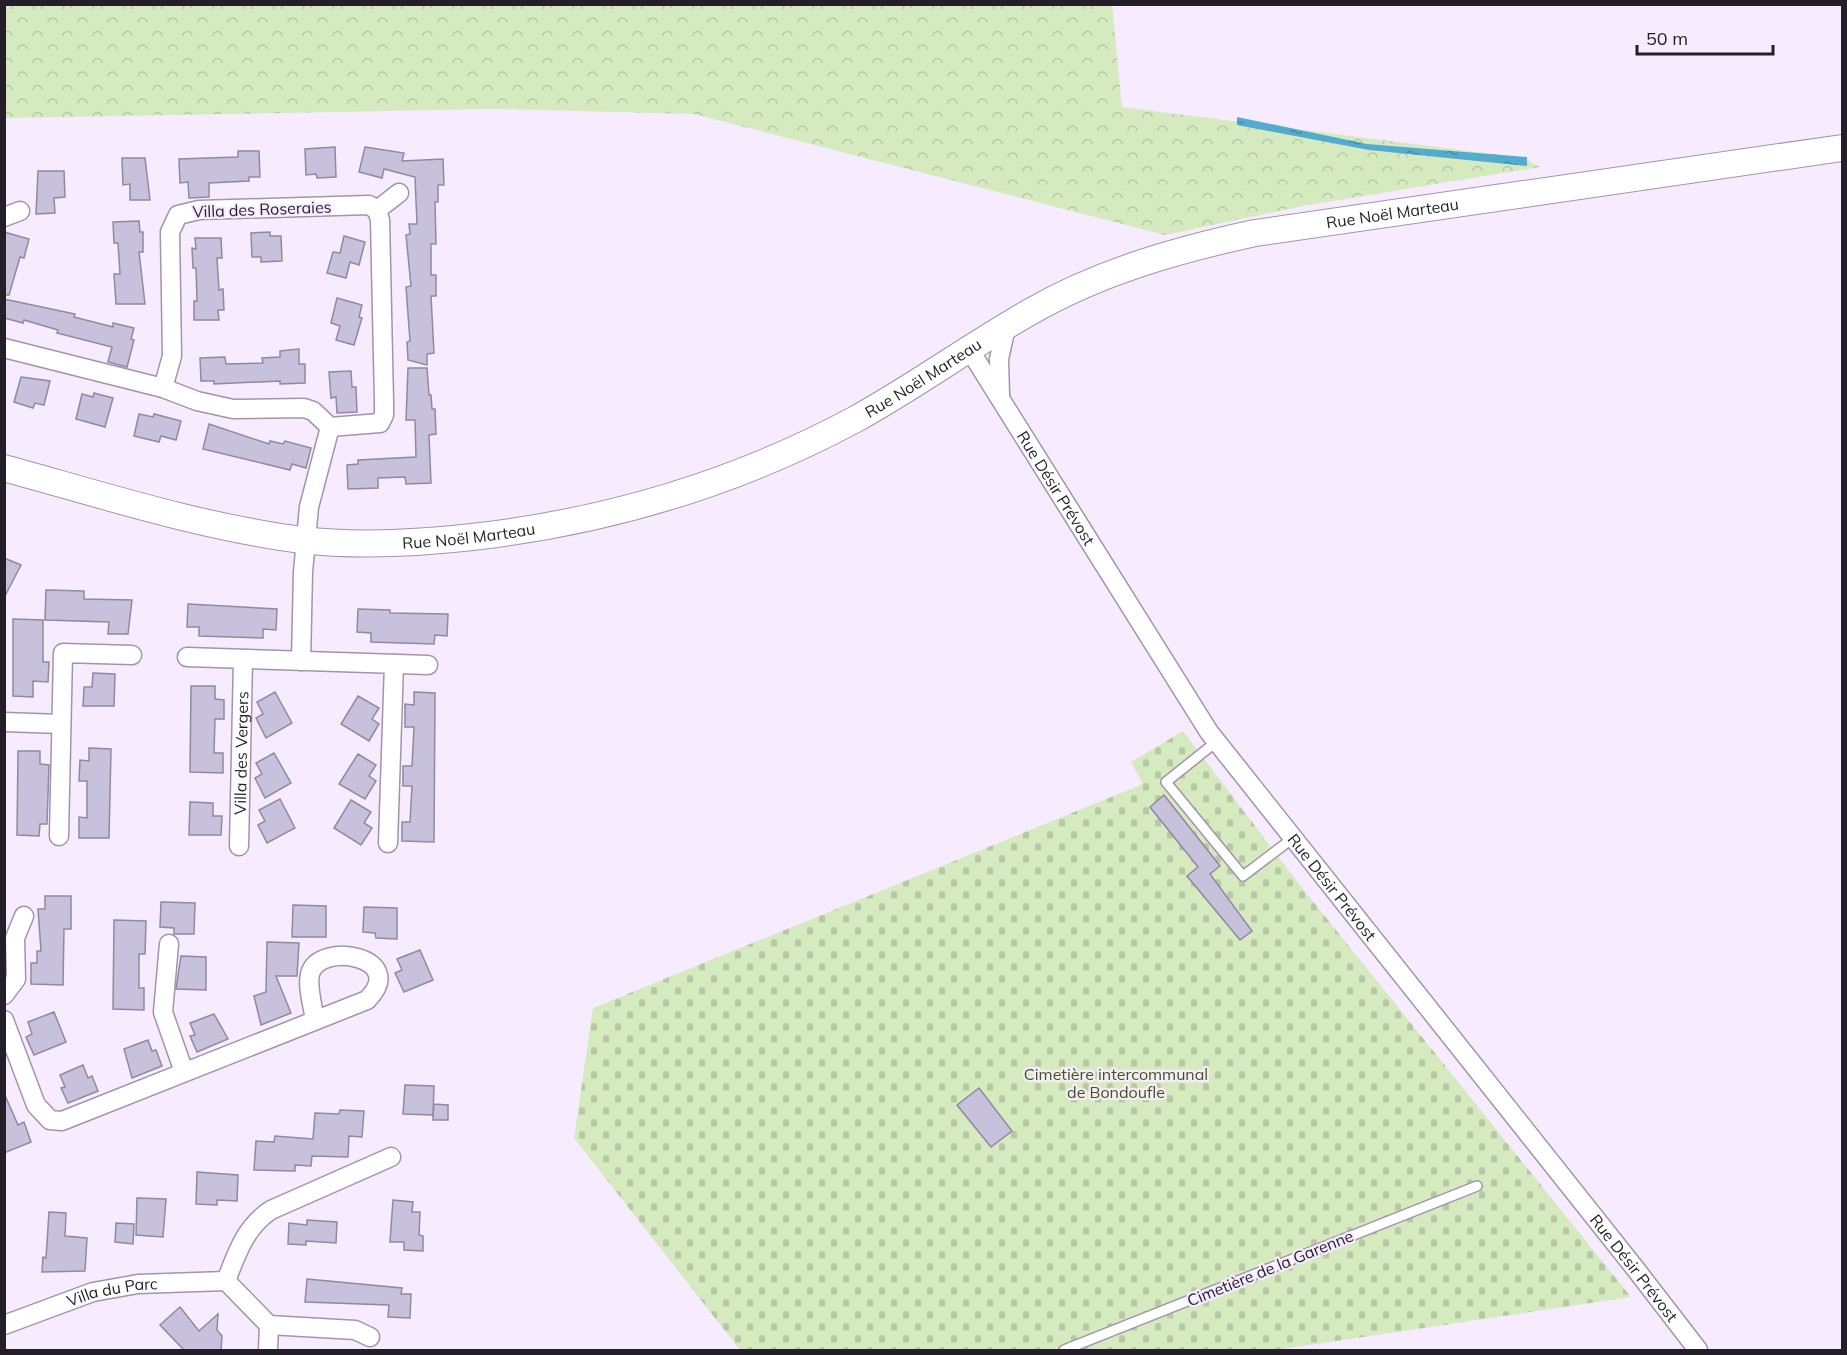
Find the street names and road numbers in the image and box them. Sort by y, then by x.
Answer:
street label: Rue Noël Marteau [1325,194,1460,233]
street label: Villa des Roseraies [192,197,332,221]
street label: Rue Noël Marteau [861,334,985,422]
street label: Rue Désir Prévost [1013,427,1100,549]
street label: Rue Noël Marteau [402,518,537,553]
street label: Villa des Vergers [230,691,252,815]
street label: Rue Désir Prévost [1284,829,1381,945]
street label: Rue Désir Prévost [1586,1210,1683,1326]
street label: Cimetière de la Garenne [1184,1225,1356,1311]
street label: Villa du Parc [64,1273,158,1311]

